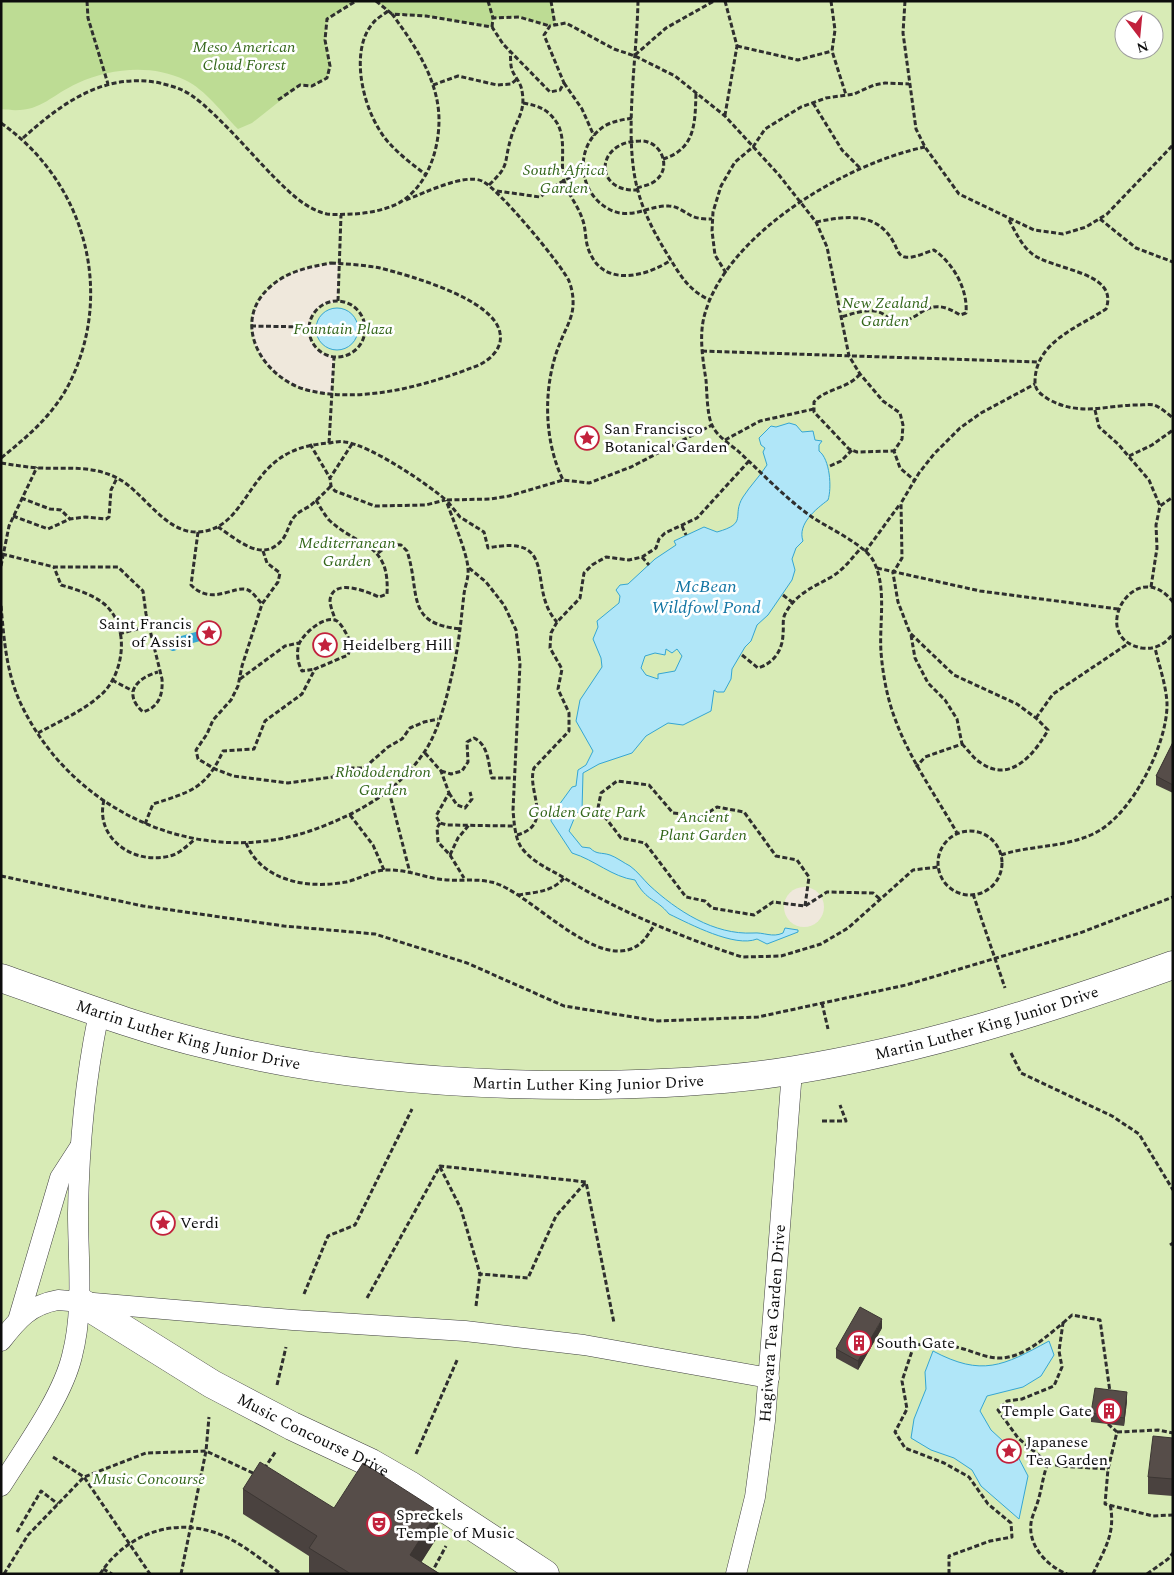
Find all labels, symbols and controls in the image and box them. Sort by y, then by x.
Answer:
north arrow [1114,10,1164,60]
park label: Meso American Cloud Forest [192,35,296,77]
text: N [1134,35,1151,59]
park label: South Africa Garden [523,158,605,200]
park label: New Zealand Garden [842,291,928,333]
park label: Fountain Plaza [293,317,393,341]
place label: San Francisco Botanical Garden [604,417,728,459]
place icon: San Francisco Botanical Garden [574,425,600,451]
park label: Mediterranean Garden [298,531,396,573]
water label: McBean Wildfowl Pond [651,573,761,621]
place label: Saint Francis of Assisi [99,612,192,654]
place icon: Saint Francis of Assisi [196,620,222,646]
place icon: Heidelberg Hill [312,632,338,658]
place label: Heidelberg Hill [342,633,452,657]
park label: Rhododendron Garden [335,760,432,802]
park label: Golden Gate Park [528,800,646,824]
park label: Ancient Plant Garden [659,805,748,847]
street label: Martin Luther King Junior Drive [872,980,1102,1066]
street label: Martin Luther King Junior Drive [73,993,302,1076]
street label: Martin Luther King Junior Drive [472,1069,705,1097]
place icon: Verdi [150,1210,176,1236]
place label: Verdi [180,1211,219,1235]
street label: Hagiwara Tea Garden Drive [753,1224,792,1423]
building icon: South Gate [846,1330,872,1356]
place label: South Gate [876,1331,955,1355]
street label: Music Concourse Drive [233,1387,394,1483]
building icon: Temple Gate [1096,1398,1122,1424]
place label: Temple Gate [1001,1399,1092,1423]
place label: Japanese Tea Garden [1026,1430,1108,1472]
place icon: Japanese Tea Garden [996,1438,1022,1464]
park label: Music Concourse [93,1467,205,1491]
place label: Spreckels Temple of Music [396,1503,515,1545]
theatre icon: Spreckels Temple of Music [366,1511,392,1537]

